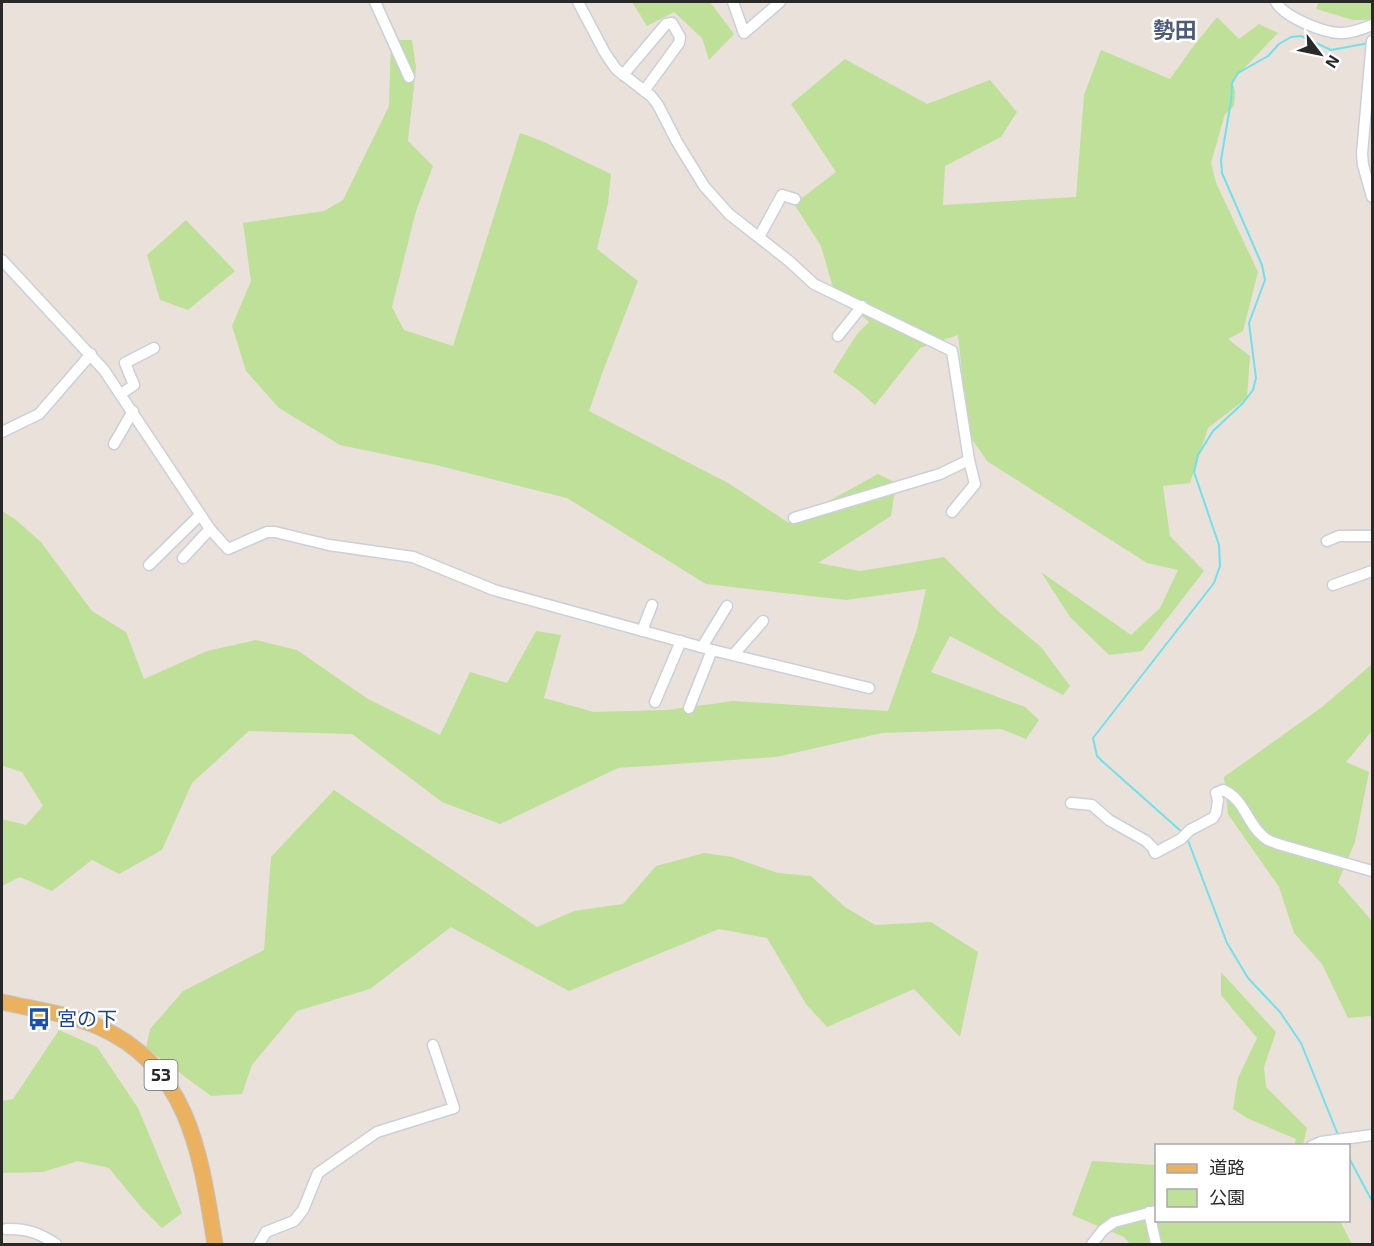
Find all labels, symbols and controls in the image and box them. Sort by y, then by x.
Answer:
district label: 勢田 [1153,16,1197,42]
north arrow [1290,24,1350,84]
text: N [1322,52,1344,72]
bus stop icon: 宮の下 [26,1006,52,1032]
place label: 宮の下 [57,1006,117,1030]
road number: 53 [144,1060,178,1090]
legend [1155,1144,1350,1222]
text: 道路 [1209,1156,1245,1178]
text: 公園 [1209,1186,1245,1208]

